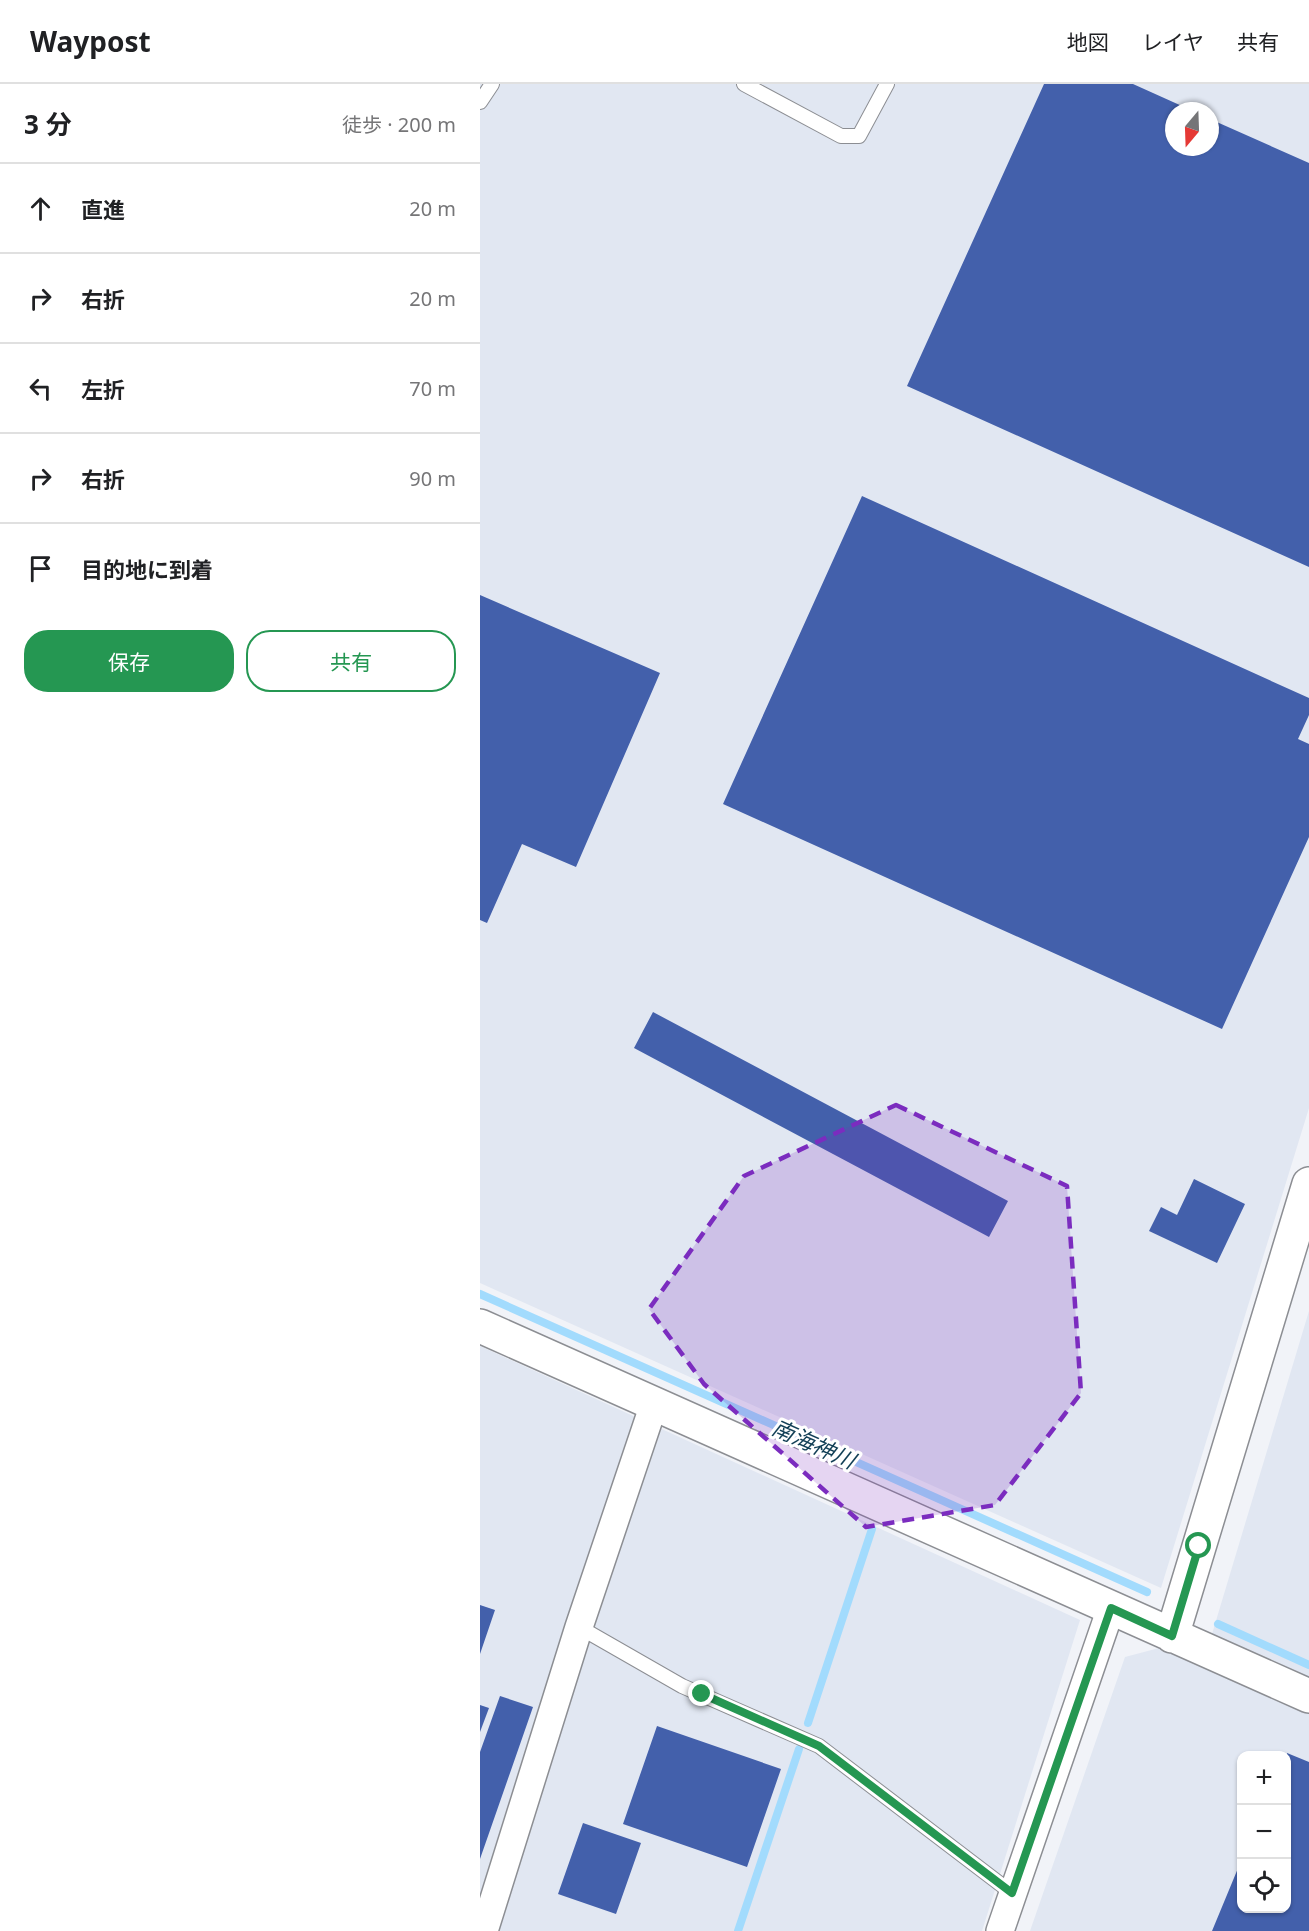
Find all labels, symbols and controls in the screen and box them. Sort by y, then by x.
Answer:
text: Waypost [30,22,151,60]
text: 地図 [1067,28,1109,56]
text: レイヤ [1142,28,1204,56]
text: 共有 [1237,28,1279,56]
north arrow [1165,102,1219,156]
text: 3 分 [24,106,72,142]
text: 徒歩 · 200 m [342,111,456,138]
icon: ahead [24,192,57,225]
text: 直進 [81,194,125,224]
text: 20 m [409,195,456,222]
icon: right [24,282,57,315]
text: 右折 [81,284,125,314]
text: 20 m [409,285,456,312]
icon: left [24,372,57,405]
text: 左折 [81,374,125,404]
text: 70 m [409,375,456,402]
icon: right [24,462,57,495]
text: 右折 [81,464,125,494]
text: 90 m [409,465,456,492]
icon: arrive [24,552,57,585]
text: 目的地に到着 [81,554,213,584]
button: 保存 [24,630,234,692]
button: 共有 [246,630,456,692]
water label: 南海神川 [768,1411,862,1475]
route start [1185,1532,1211,1558]
route end [688,1680,714,1706]
map controls [1237,1751,1291,1913]
button: + [1237,1751,1291,1805]
button: − [1237,1805,1291,1859]
button: locate [1237,1859,1291,1913]

